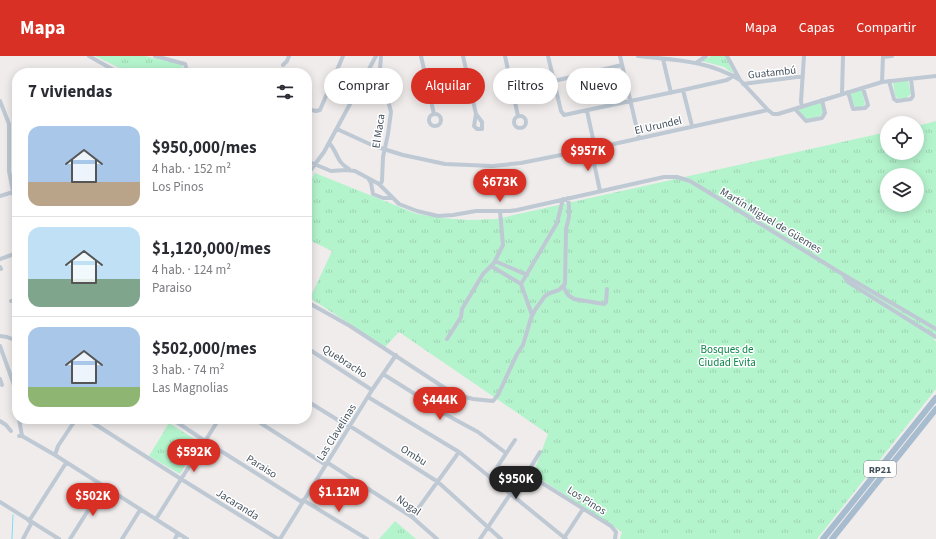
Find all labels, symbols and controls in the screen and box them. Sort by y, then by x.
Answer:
text: Mapa [20,15,65,42]
text: Mapa [745,18,777,38]
text: Capas [799,18,834,38]
text: Compartir [856,18,916,38]
street label: Guatambú [747,63,797,82]
chip: Comprar [324,68,403,104]
chip: Alquilar [411,68,485,104]
chip: Filtros [493,68,558,104]
chip: Nuevo [566,68,631,104]
text: 7 viviendas [28,80,112,104]
icon: filters [274,81,296,103]
street label: El Maca [368,113,389,149]
street label: El Urundel [633,113,683,138]
map controls [880,116,924,212]
button: locate [880,116,924,160]
text: $950,000/mes [152,136,257,160]
pin: $957K [560,138,616,172]
icon: home [60,142,108,190]
text: $957K [570,142,606,160]
text: 4 hab. · 152 m² [152,160,231,178]
button: layers [880,168,924,212]
pin: $673K [472,169,528,203]
text: $673K [482,173,518,191]
text: Los Pinos [152,178,203,196]
street label: Martín Miguel de Güemes [717,184,825,257]
text: $1,120,000/mes [152,237,271,261]
icon: home [60,243,108,291]
text: 4 hab. · 124 m² [152,261,231,279]
text: Paraiso [152,279,192,297]
text: $502,000/mes [152,337,257,361]
street label: Quebracho [319,341,370,382]
park label: Bosques de Ciudad Evita [698,342,756,370]
icon: home [60,343,108,391]
text: 3 hab. · 74 m² [152,361,225,379]
text: Las Magnolias [152,379,228,397]
pin: $444K [412,387,468,421]
text: $444K [422,391,458,409]
street label: Las Clavelinas [313,401,360,464]
pin: $592K [166,439,222,473]
street label: Ombu [398,442,430,469]
text: $592K [176,443,212,461]
street label: Paraiso [243,451,280,482]
road number: RP21 [864,461,896,477]
pin: $950K [488,466,544,500]
text: $950K [498,470,534,488]
pin: $1.12M [306,479,372,513]
pin: $502K [65,483,121,517]
text: $1.12M [318,483,360,501]
street label: Los Pinos [564,483,609,519]
street label: Jacaranda [213,485,262,524]
text: $502K [75,487,111,505]
street label: Nogal [393,492,424,519]

